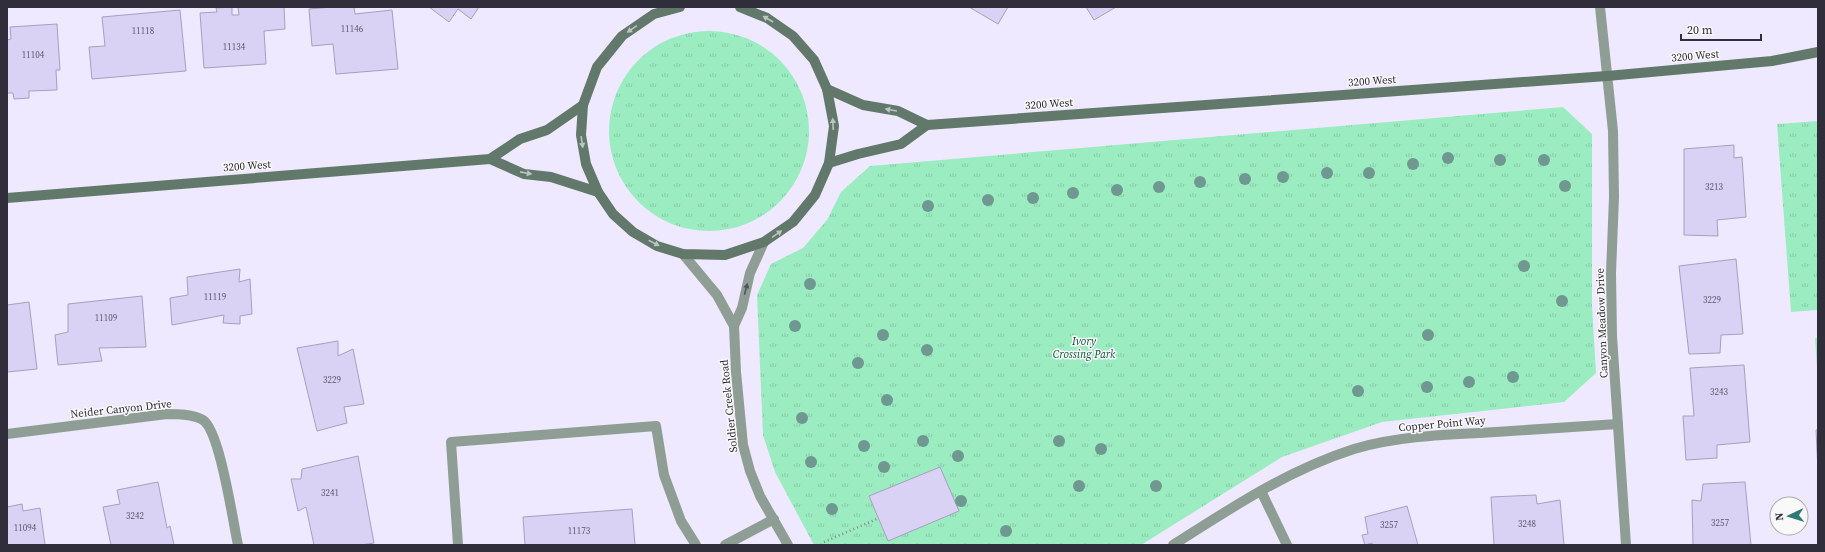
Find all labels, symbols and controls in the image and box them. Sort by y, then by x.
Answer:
one-way arrow [762,15,774,22]
scale bar [1681,16,1761,42]
text: 20 m [1687,22,1713,38]
house number: 11146 [341,23,364,35]
house number: 11118 [132,25,155,37]
one-way arrow [627,25,638,33]
house number: 11134 [223,41,246,53]
street label: 3200 West [1670,46,1720,66]
house number: 11104 [22,49,45,61]
street label: 3200 West [1348,72,1397,90]
street label: 3200 West [1025,95,1074,113]
one-way arrow [885,107,897,113]
one-way arrow [829,118,836,131]
one-way arrow [580,136,586,148]
street label: 3200 West [223,157,272,175]
one-way arrow [519,170,532,176]
house number: 3213 [1705,181,1723,193]
one-way arrow [772,230,782,238]
one-way arrow [648,240,660,247]
street label: Canyon Meadow Drive [1593,267,1611,378]
one-way arrow [743,283,749,295]
house number: 11119 [204,291,227,303]
house number: 3229 [1703,294,1721,306]
house number: 11109 [95,312,118,324]
park label: Ivory Crossing Park [1053,334,1116,362]
street label: Soldier Creek Road [717,358,741,453]
house number: 3229 [323,374,341,386]
house number: 3243 [1710,386,1728,398]
street label: Neider Canyon Drive [70,396,173,422]
street label: Copper Point Way [1398,413,1487,435]
house number: 3241 [321,487,339,499]
north arrow [1769,496,1809,536]
house number: 3242 [126,510,144,522]
text: N [1772,512,1787,521]
house number: 3257 [1711,517,1729,529]
house number: 3248 [1518,518,1536,530]
house number: 3257 [1380,519,1398,531]
house number: 11094 [14,522,37,534]
house number: 11173 [568,525,591,537]

